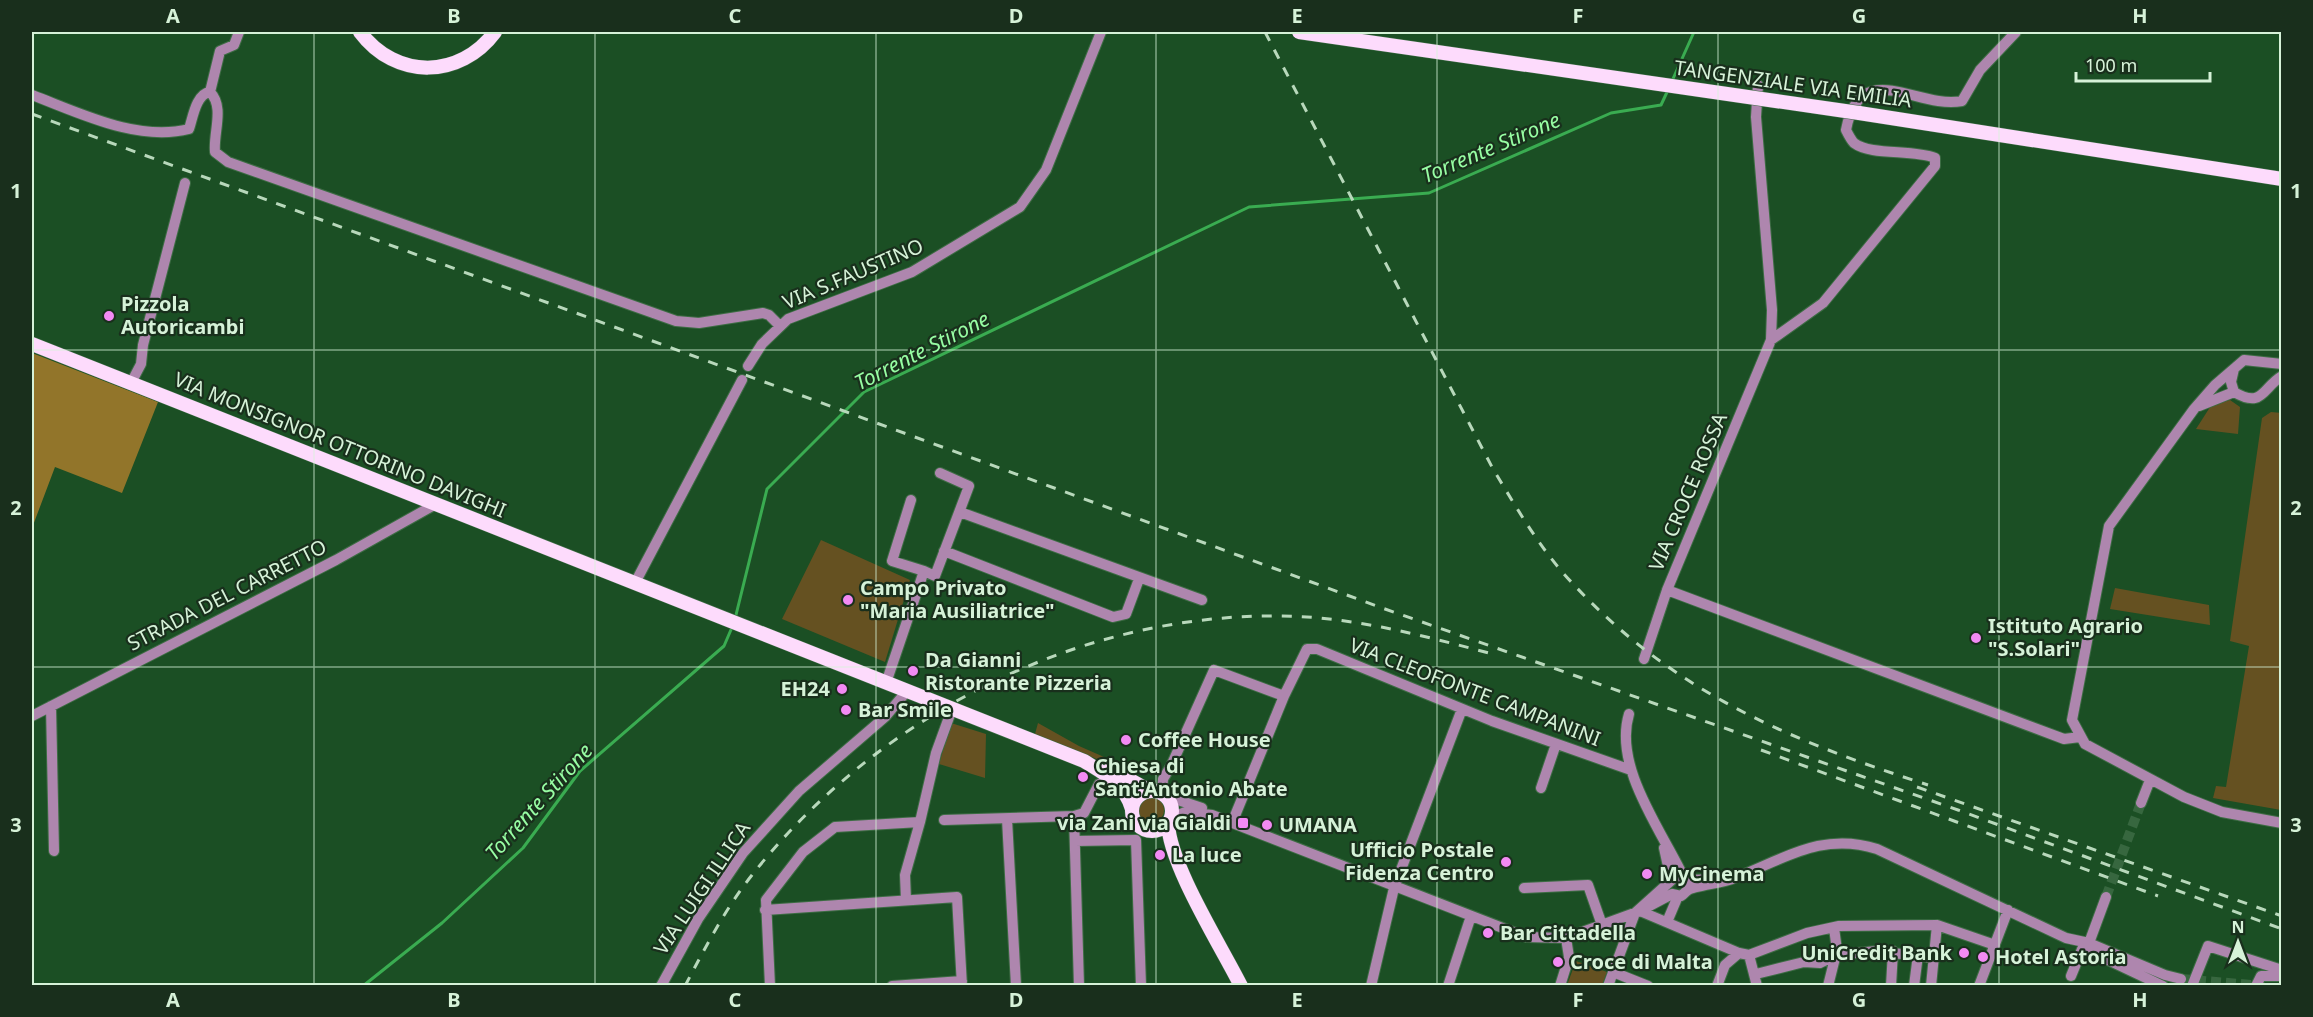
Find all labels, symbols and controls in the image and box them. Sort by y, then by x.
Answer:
text: A [166,2,180,29]
text: B [447,2,461,29]
text: C [729,2,742,29]
text: D [1009,2,1023,29]
text: E [1291,2,1303,29]
text: F [1573,2,1583,29]
text: G [1852,2,1866,29]
text: H [2132,2,2148,29]
scale bar [2076,45,2210,83]
street label: TANGENZIALE VIA EMILIA [1673,53,1914,114]
text: 100 m [2085,53,2137,77]
water label: Torrente Stirone [1417,105,1564,189]
text: 1 [10,177,22,204]
text: 1 [2290,177,2302,204]
street label: VIA S.FAUSTINO [778,232,927,315]
place label: Pizzola Autoricambi [121,290,244,340]
water label: Torrente Stirone [849,304,994,396]
marker: Pizzola Autoricambi [102,309,116,323]
street label: VIA MONSIGNOR OTTORINO DAVIGHI [170,365,510,524]
street label: VIA CROCE ROSSA [1642,408,1733,575]
text: 2 [10,494,22,521]
text: 2 [2290,494,2302,521]
street label: STRADA DEL CARRETTO [123,533,331,657]
place label: Campo Privato "Maria Ausiliatrice" [860,574,1055,624]
marker: Campo Privato "Maria Ausiliatrice" [841,593,855,607]
place label: Istituto Agrario "S.Solari" [1988,612,2143,662]
street label: VIA CLEOFONTE CAMPANINI [1346,631,1604,752]
marker: Istituto Agrario "S.Solari" [1969,631,1983,645]
place label: Da Gianni Ristorante Pizzeria [925,646,1112,696]
marker: Da Gianni Ristorante Pizzeria [906,664,920,678]
place label: EH24 [781,675,831,702]
marker: EH24 [835,682,849,696]
place label: Bar Smile [858,696,952,723]
marker: Bar Smile [839,703,853,717]
place label: Coffee House [1138,726,1271,753]
marker: Coffee House [1119,733,1133,747]
water label: Torrente Stirone [478,737,598,866]
place label: Chiesa di Sant'Antonio Abate [1095,752,1288,802]
marker: Chiesa di Sant'Antonio Abate [1076,770,1090,784]
place label: via Zani via Gialdi [1057,809,1231,836]
text: 3 [10,811,22,838]
place label: UMANA [1279,811,1357,838]
text: 3 [2290,811,2302,838]
street label: VIA LUIGI ILLICA [647,816,756,959]
marker: via Zani via Gialdi [1236,816,1250,830]
marker: UMANA [1260,818,1274,832]
place label: Ufficio Postale Fidenza Centro [1345,836,1494,886]
place label: La luce [1172,841,1242,868]
marker: La luce [1153,848,1167,862]
marker: Ufficio Postale Fidenza Centro [1499,855,1513,869]
place label: MyCinema [1659,860,1765,887]
marker: MyCinema [1640,867,1654,881]
north arrow [2208,912,2268,972]
text: N [2231,916,2245,938]
place label: Bar Cittadella [1500,919,1636,946]
marker: Bar Cittadella [1481,926,1495,940]
place label: UniCredit Bank [1801,939,1953,966]
place label: Hotel Astoria [1995,943,2127,970]
marker: UniCredit Bank [1957,946,1971,960]
place label: Croce di Malta [1570,948,1713,975]
marker: Hotel Astoria [1976,950,1990,964]
marker: Croce di Malta [1551,955,1565,969]
text: A [166,986,180,1013]
text: B [447,986,461,1013]
text: C [729,986,742,1013]
text: D [1009,986,1023,1013]
text: E [1291,986,1303,1013]
text: F [1573,986,1583,1013]
text: G [1852,986,1866,1013]
text: H [2132,986,2148,1013]

